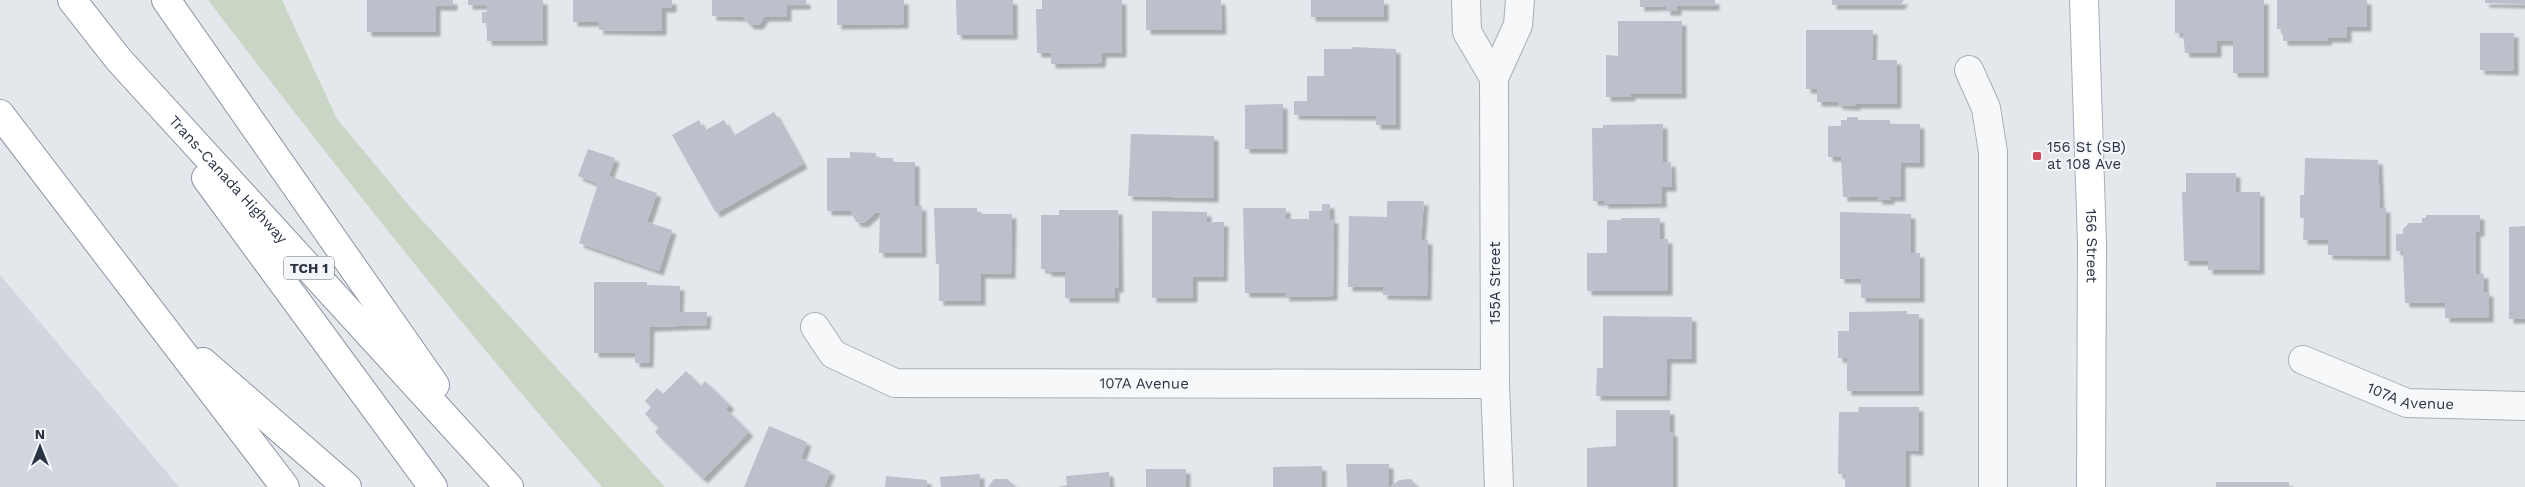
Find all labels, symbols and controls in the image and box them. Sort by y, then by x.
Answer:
street label: Trans-Canada Highway [165,112,291,247]
place label: 156 St (SB) at 108 Ave [2047,138,2126,173]
marker: 156 St (SB) at 108 Ave [2031,150,2043,162]
street label: 156 Street [2082,209,2101,284]
street label: 155A Street [1486,241,1504,324]
road number: TCH 1 [284,256,334,280]
street label: 107A Avenue [1099,374,1189,392]
street label: 107A Avenue [2365,379,2454,413]
north arrow [15,422,65,472]
text: N [35,426,45,442]

